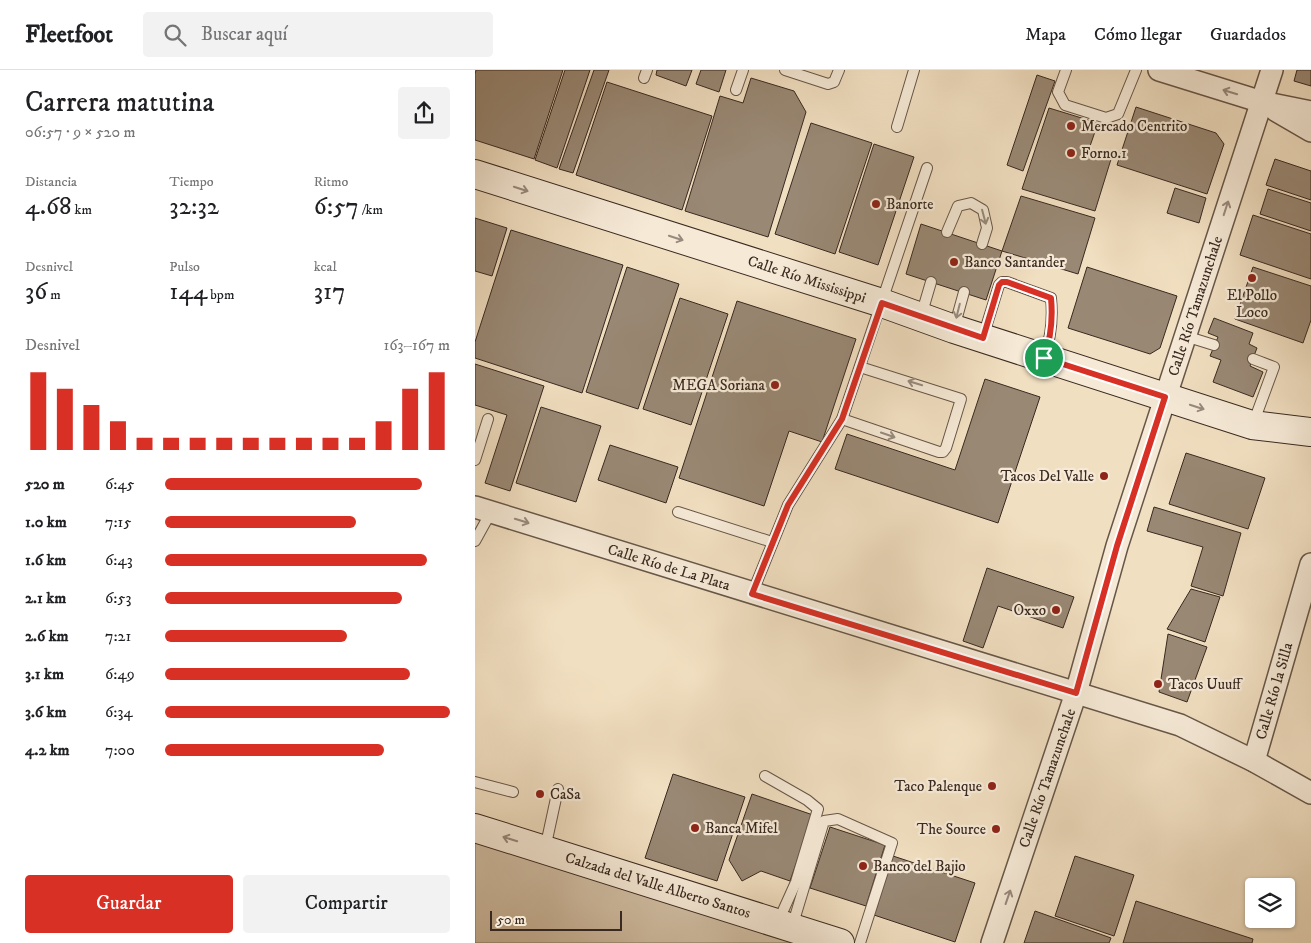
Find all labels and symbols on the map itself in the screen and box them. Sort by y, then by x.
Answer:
one-way arrow [1222,86,1238,96]
place label: Mercado Centrito [1081,117,1187,136]
marker: Mercado Centrito [1065,120,1077,132]
place label: Forno.1 [1081,144,1127,163]
marker: Forno.1 [1065,147,1077,159]
one-way arrow [513,184,529,194]
place label: Banorte [886,195,934,214]
marker: Banorte [870,198,882,210]
one-way arrow [1222,201,1232,217]
one-way arrow [980,209,989,225]
one-way arrow [668,234,684,243]
street label: Calle Río Tamazunchale [1164,234,1227,379]
street label: Calle Río Mississippi [745,251,869,308]
place label: Banco Santander [964,253,1065,272]
marker: Banco Santander [948,256,960,268]
marker: El Pollo Loco [1246,272,1258,284]
place label: El Pollo Loco [1227,286,1277,322]
one-way arrow [953,302,962,318]
pin [1023,337,1065,379]
place label: MEGA Soriana [672,376,766,395]
one-way arrow [907,378,923,388]
marker: MEGA Soriana [769,379,781,391]
one-way arrow [1189,403,1205,413]
one-way arrow [880,431,895,440]
place label: Tacos Del Valle [1000,467,1094,486]
marker: Tacos Del Valle [1098,470,1110,482]
one-way arrow [513,517,529,527]
street label: Calle Río de La Plata [605,540,733,595]
place label: Oxxo [1013,601,1046,620]
marker: Oxxo [1050,604,1062,616]
street label: Calle Río la Silla [1252,640,1298,742]
place label: Tacos Uuuff [1168,675,1243,694]
marker: Tacos Uuuff [1152,678,1164,690]
street label: Calle Río Tamazunchale [1015,706,1080,850]
place label: Taco Palenque [894,777,982,796]
marker: Taco Palenque [986,780,998,792]
place label: CaSa [550,785,581,804]
marker: CaSa [534,788,546,800]
place label: Banca Mifel [705,819,778,838]
place label: The Source [917,820,986,839]
marker: Banca Mifel [689,822,701,834]
marker: The Source [990,823,1002,835]
one-way arrow [503,834,518,843]
street label: Calzada del Valle Alberto Santos [563,848,753,923]
place label: Banco del Bajio [873,857,966,876]
marker: Banco del Bajio [857,860,869,872]
one-way arrow [1003,889,1013,905]
scale bar [490,908,623,931]

